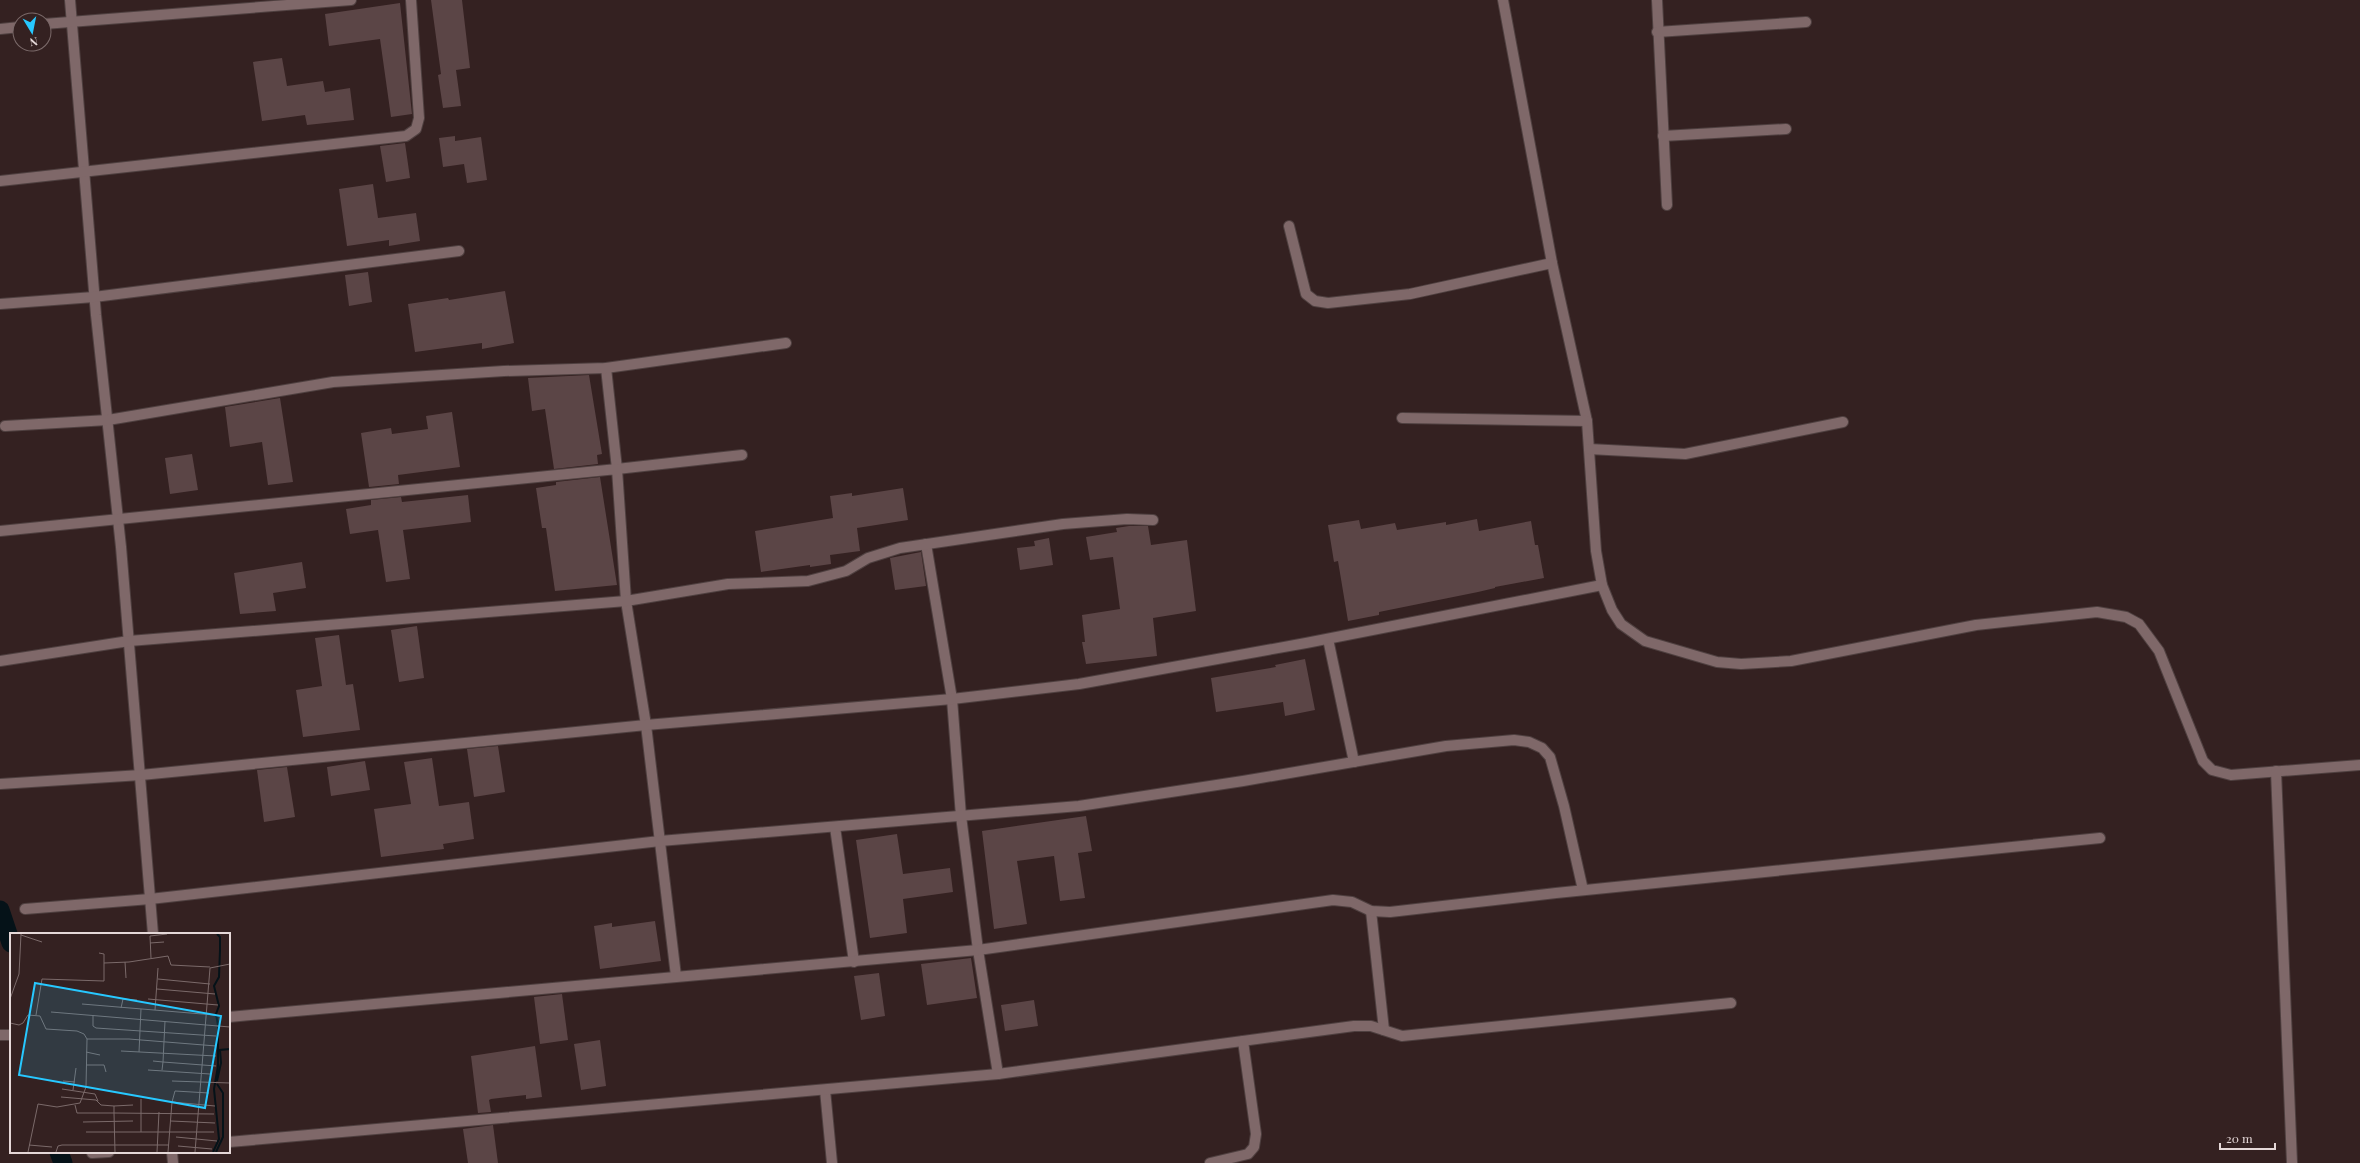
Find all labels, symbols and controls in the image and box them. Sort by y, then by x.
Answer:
north arrow [12,12,52,52]
text: N [29,34,39,50]
inset map [10,933,230,1153]
scale bar [2220,1125,2275,1151]
text: 20 m [2226,1130,2253,1146]

